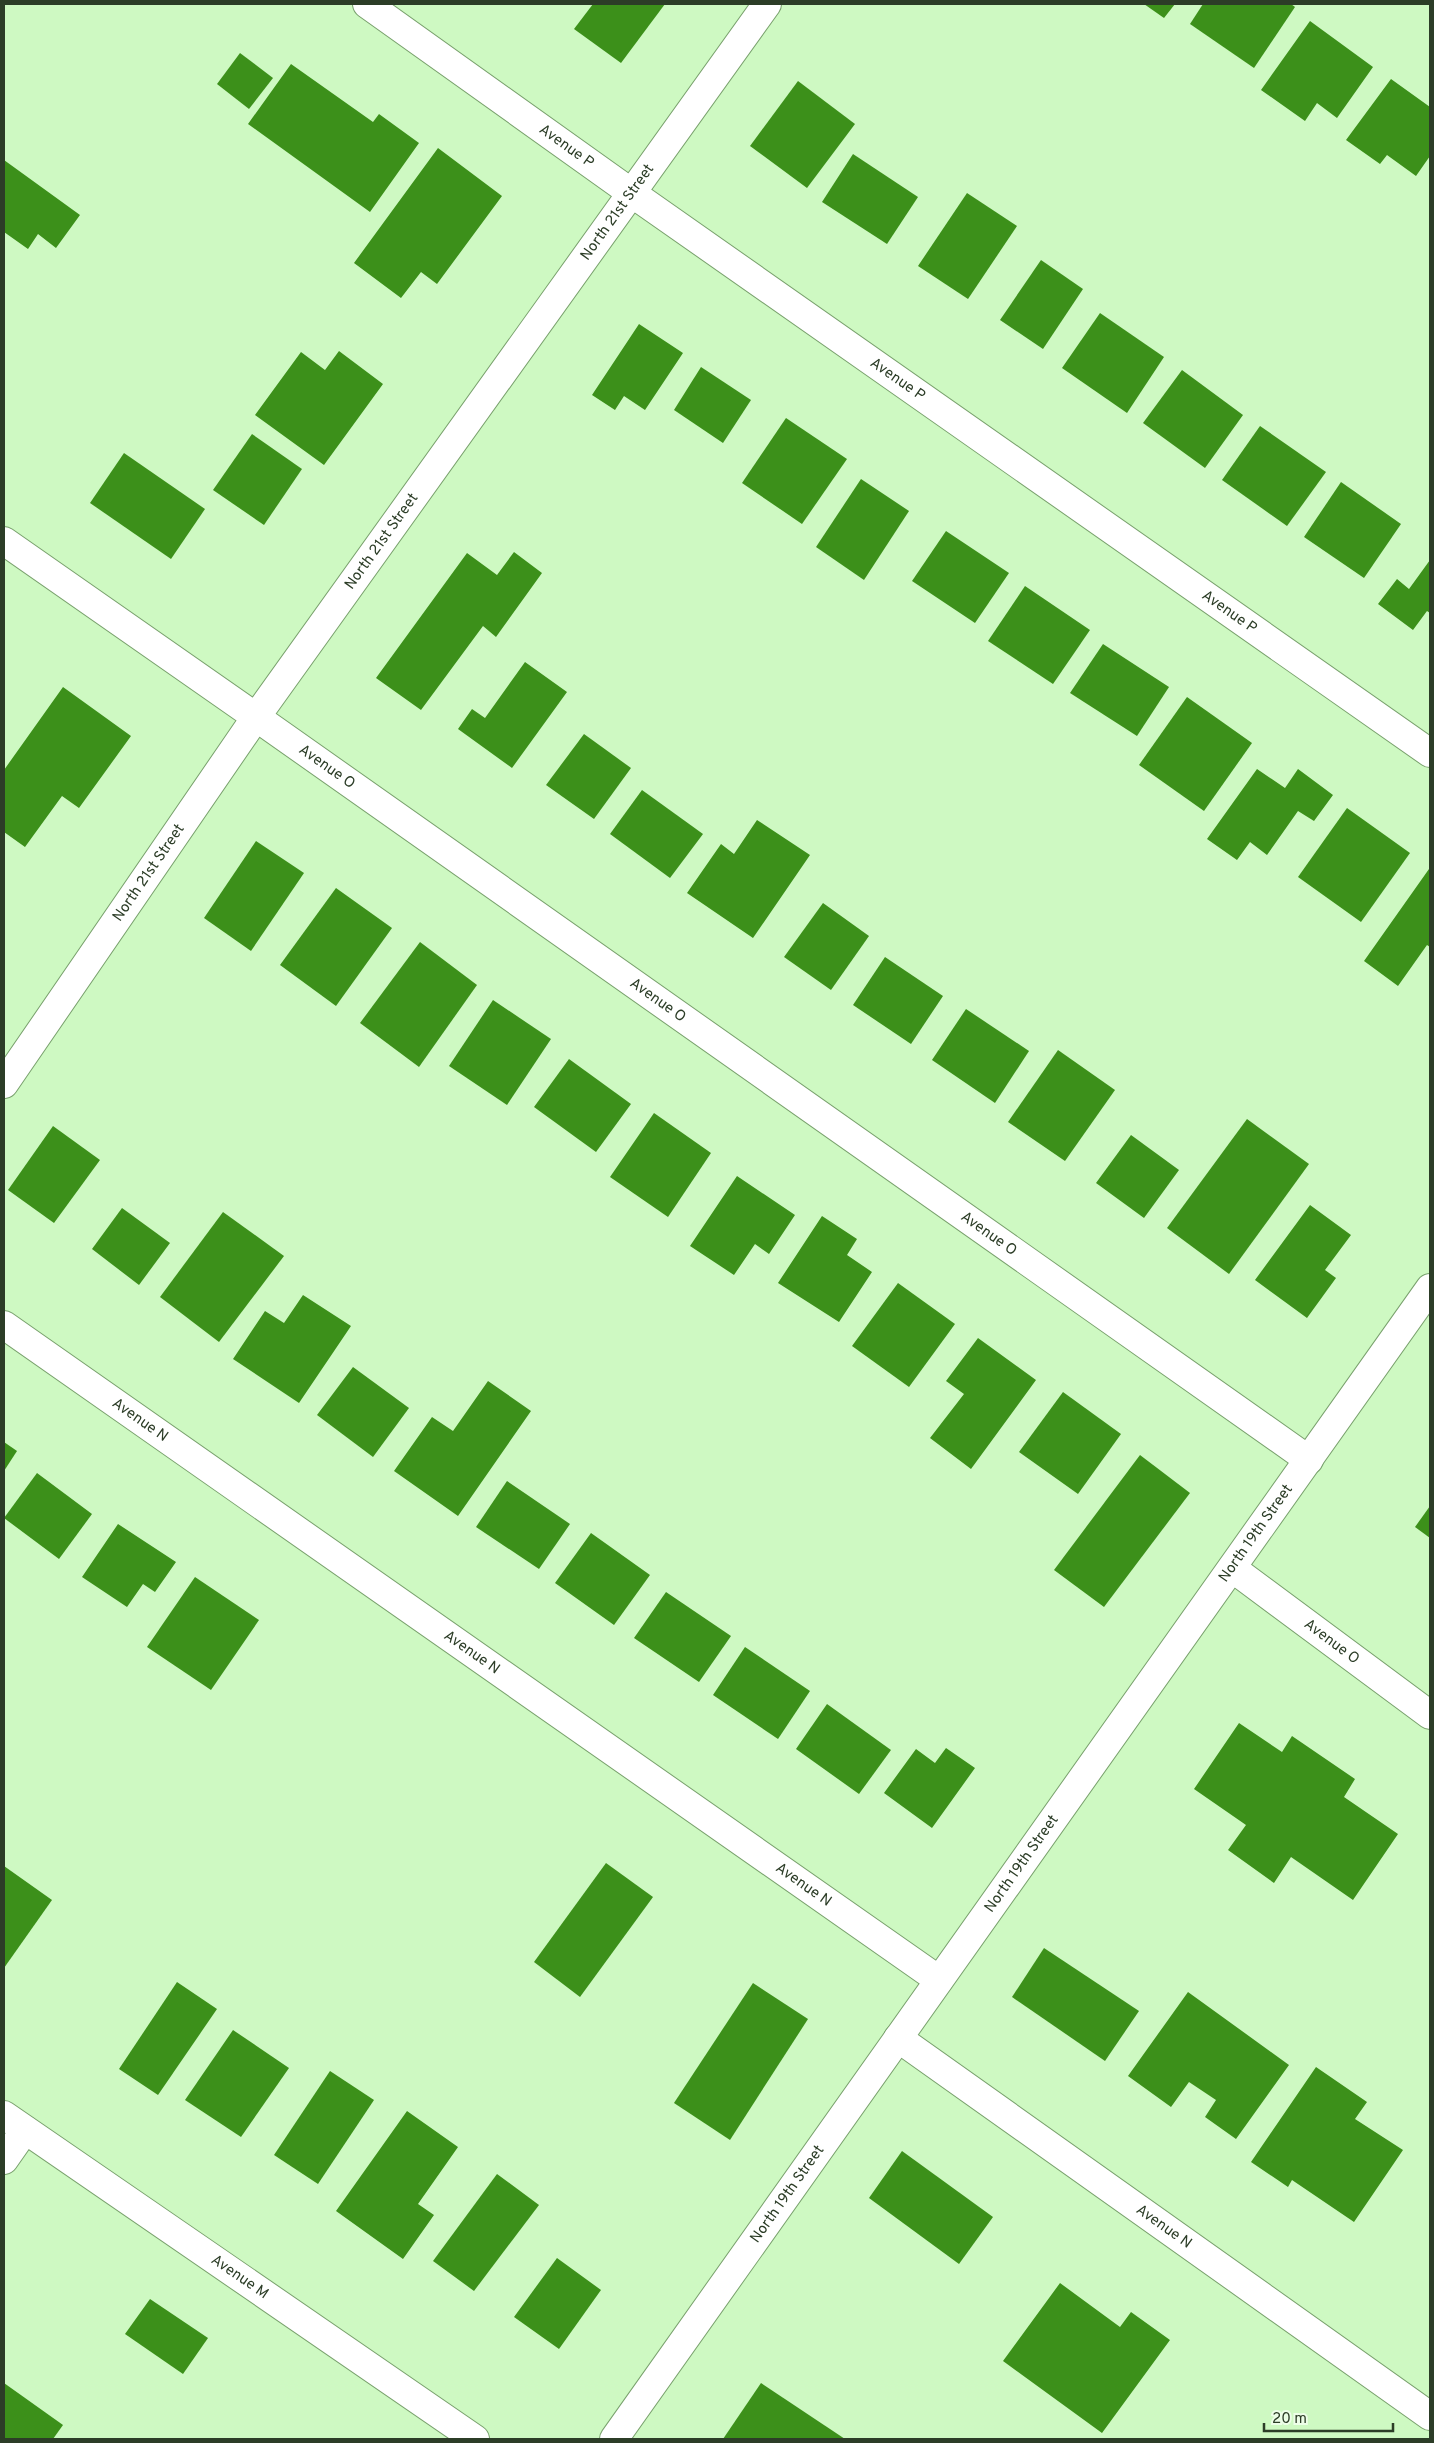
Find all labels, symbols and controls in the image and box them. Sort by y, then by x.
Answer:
street label: Avenue P [535,120,598,172]
street label: North 21st Street [577,160,659,264]
street label: Avenue P [866,354,929,405]
street label: North 21st Street [341,490,423,594]
street label: Avenue P [1198,586,1260,638]
street label: Avenue O [295,741,359,793]
street label: North 21st Street [109,820,189,925]
street label: Avenue O [626,974,690,1027]
street label: Avenue O [957,1208,1021,1260]
street label: Avenue N [108,1394,172,1446]
street label: North 19th Street [1215,1481,1297,1586]
street label: Avenue O [1300,1615,1363,1669]
street label: Avenue N [440,1626,503,1679]
street label: North 19th Street [981,1811,1063,1917]
street label: Avenue N [772,1859,835,1911]
street label: North 19th Street [746,2142,829,2247]
street label: Avenue N [1132,2200,1195,2253]
street label: Avenue M [207,2251,272,2304]
scale bar [1264,2400,1393,2432]
text: 20 m [1272,2410,1307,2429]

